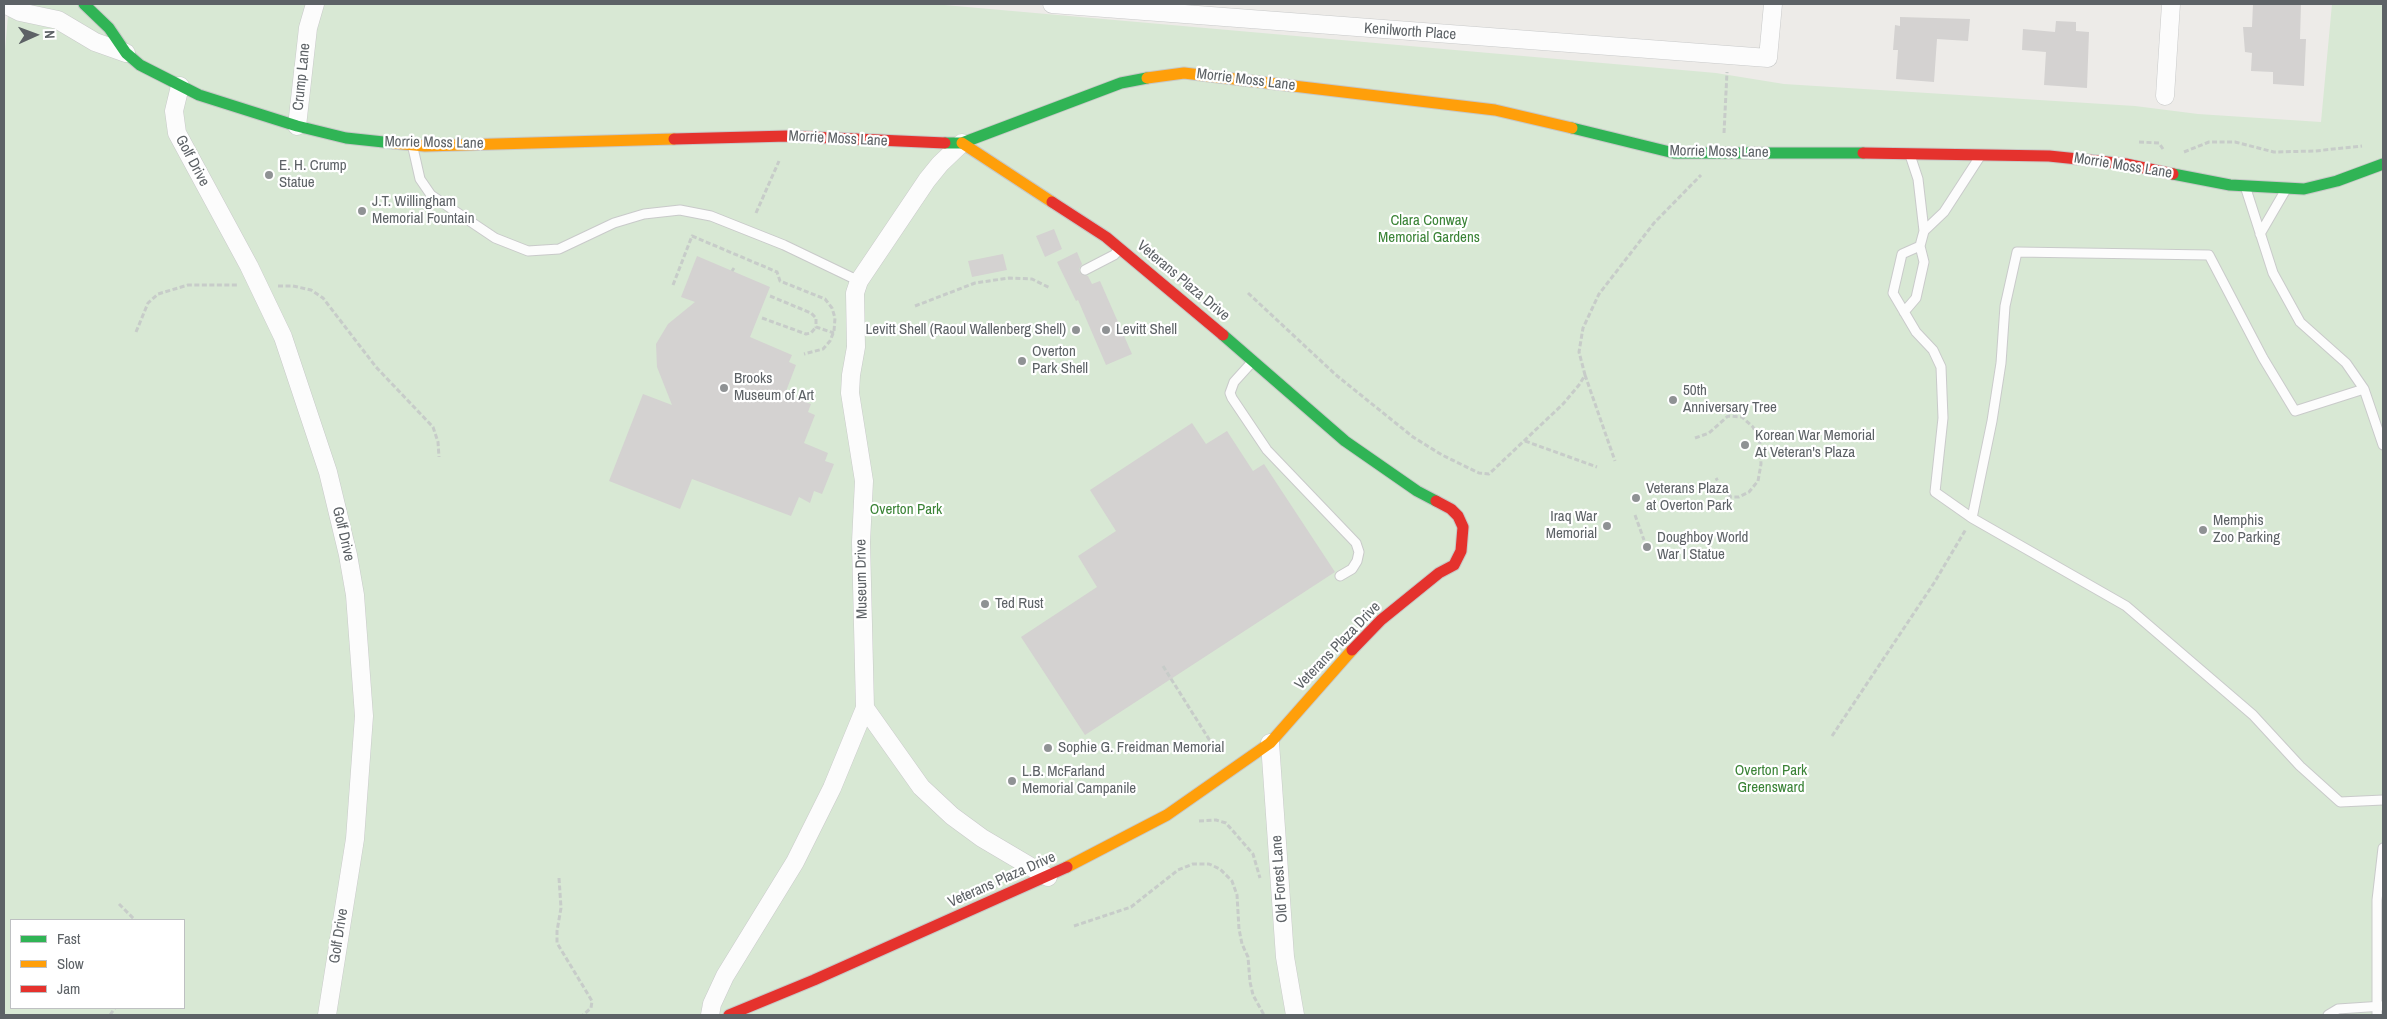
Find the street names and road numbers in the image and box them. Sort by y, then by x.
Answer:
street label: Kenilworth Place [1363,20,1457,44]
street label: Crump Lane [290,42,314,112]
street label: Morrie Moss Lane [1196,65,1296,95]
street label: Morrie Moss Lane [788,127,888,151]
street label: Golf Drive [171,132,213,190]
street label: Morrie Moss Lane [384,133,484,153]
street label: Morrie Moss Lane [1669,142,1769,162]
street label: Morrie Moss Lane [2073,149,2173,183]
street label: Veterans Plaza Drive [1133,237,1233,325]
street label: Golf Drive [328,505,358,563]
street label: Museum Drive [852,539,872,619]
street label: Veterans Plaza Drive [1291,598,1385,694]
street label: Old Forest Lane [1268,835,1292,923]
street label: Veterans Plaza Drive [946,848,1058,912]
street label: Golf Drive [326,907,352,965]

